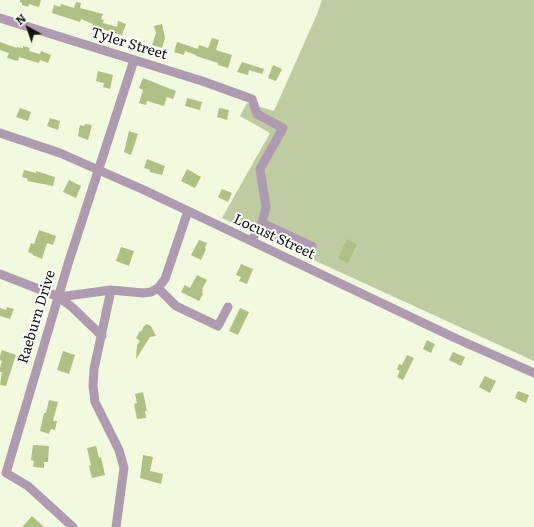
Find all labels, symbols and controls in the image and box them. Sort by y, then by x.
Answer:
north arrow [8,8,48,48]
text: N [12,10,29,28]
street label: Tyler Street [89,24,169,64]
street label: Locust Street [231,211,317,263]
street label: Raeburn Drive [15,268,59,366]

